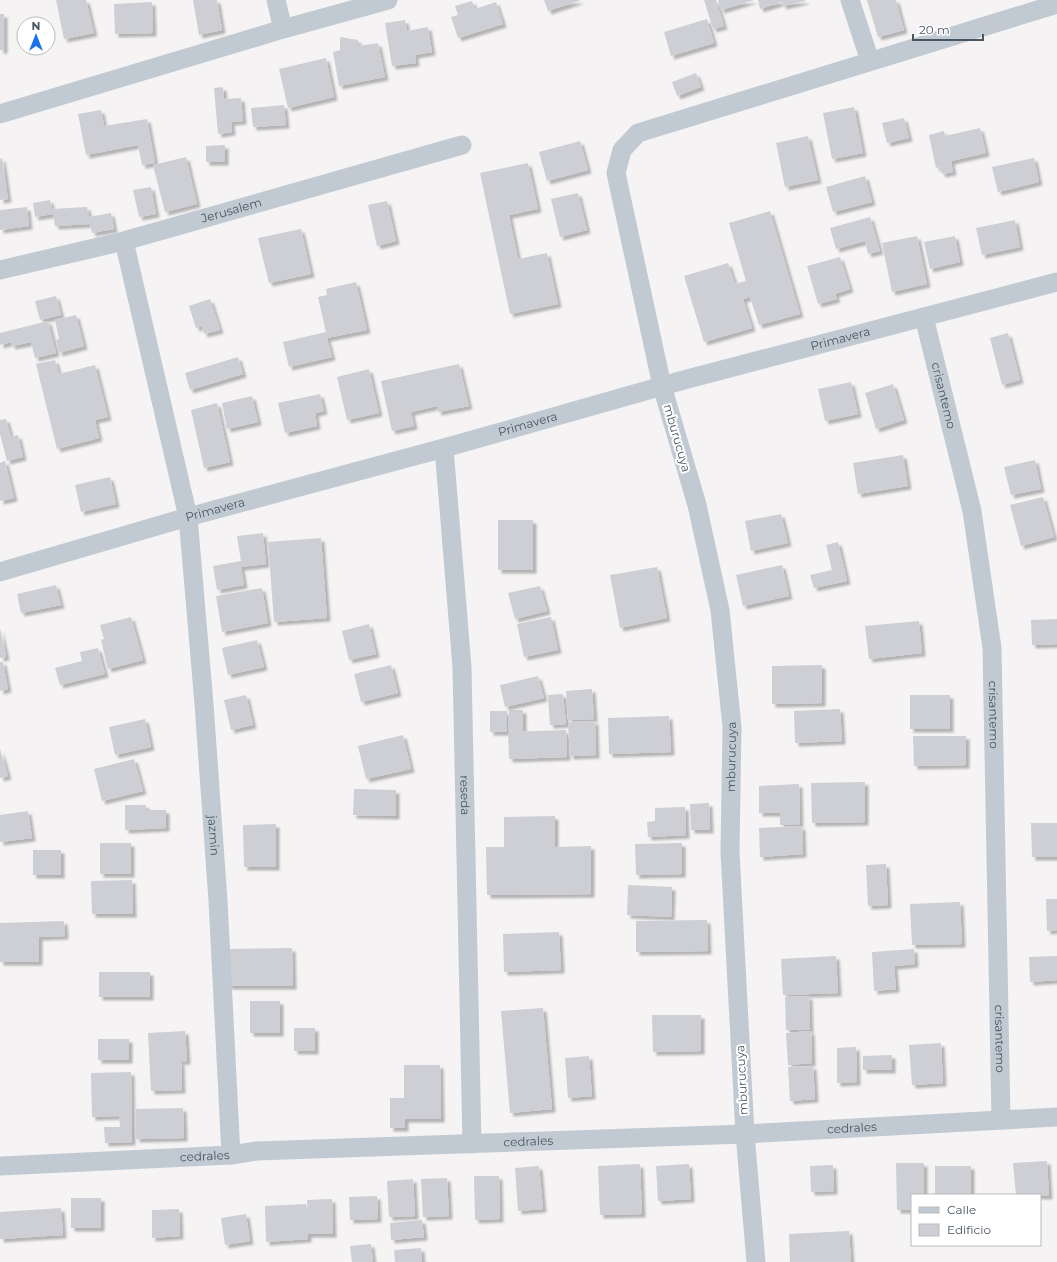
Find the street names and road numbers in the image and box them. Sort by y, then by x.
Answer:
street label: Jerusalem [198,194,263,226]
street label: Primavera [809,323,872,353]
street label: crisantemo [928,361,959,430]
street label: mburucuya [661,402,694,474]
street label: Primavera [496,408,559,439]
street label: Primavera [184,494,246,524]
street label: crisantemo [986,681,1002,749]
street label: mburucuya [723,721,739,792]
street label: reseda [457,775,473,816]
street label: jazmin [205,813,223,856]
street label: crisantemo [992,1004,1008,1073]
street label: mburucuya [732,1045,751,1115]
street label: cedrales [827,1119,877,1137]
street label: cedrales [503,1133,554,1149]
street label: cedrales [180,1147,230,1164]

